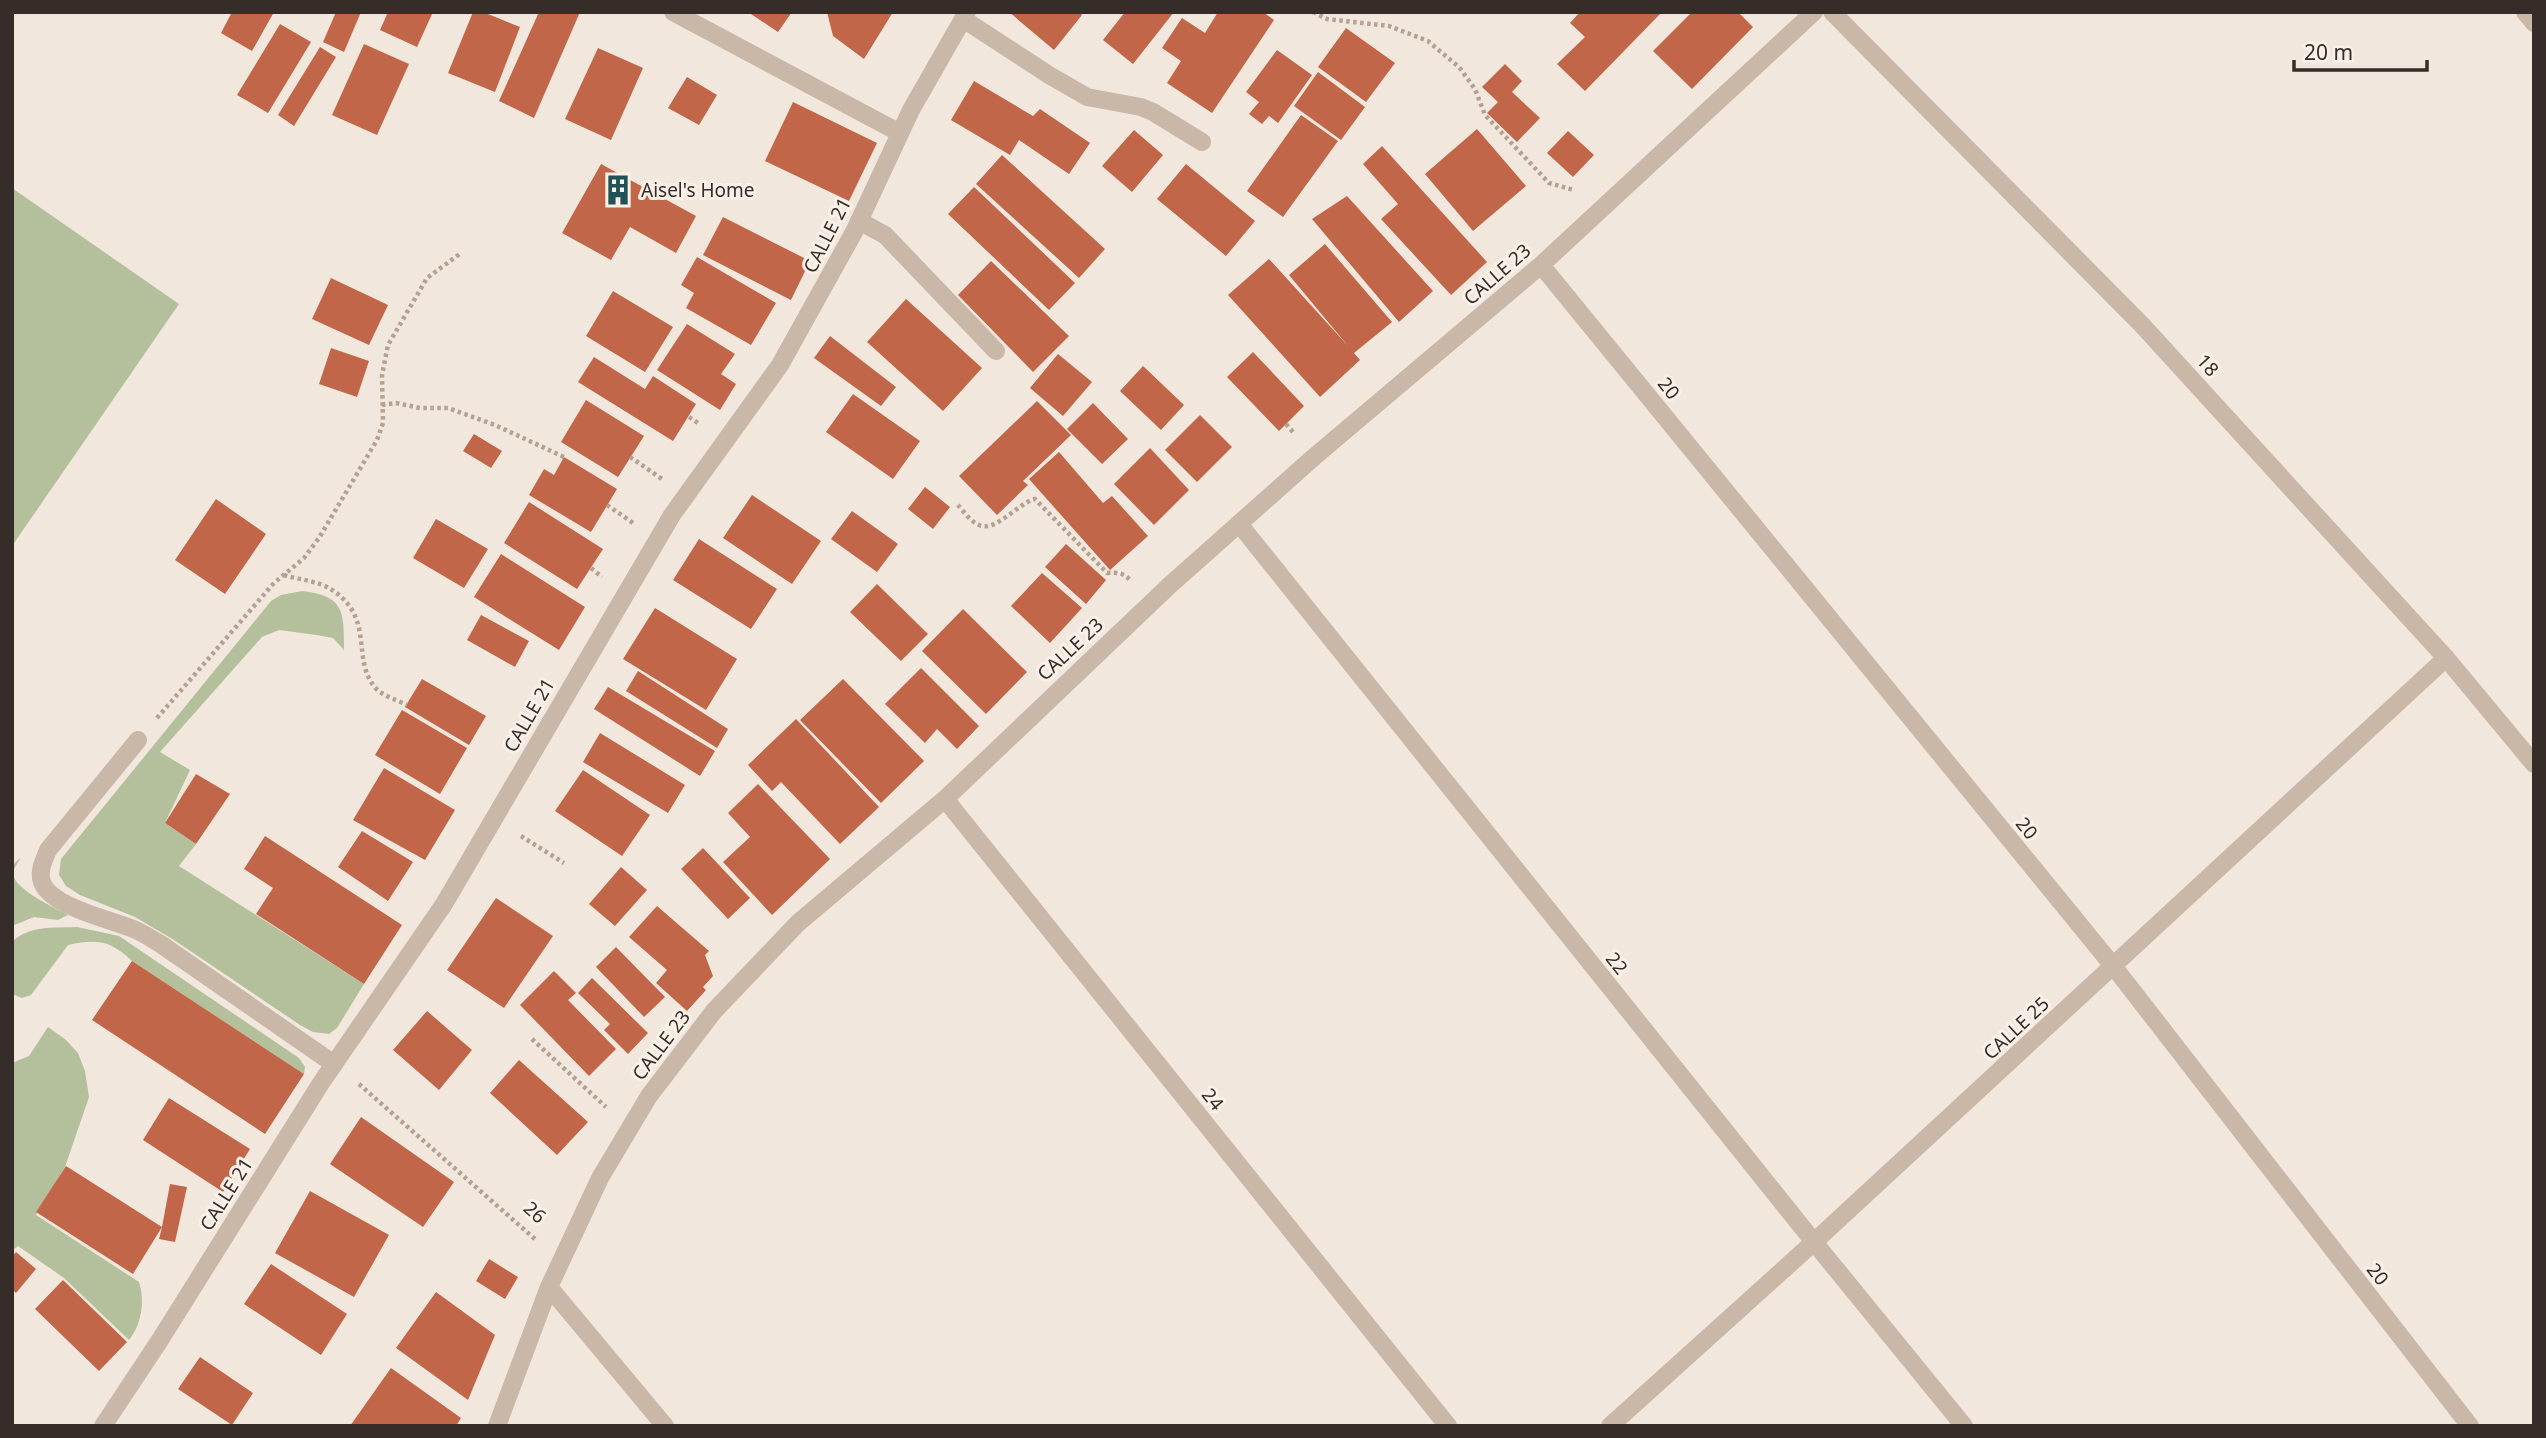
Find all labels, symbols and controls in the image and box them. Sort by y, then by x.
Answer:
scale bar [2294,28,2427,72]
text: 20 m [2304,38,2353,66]
building icon: Aisel's Home [601,173,635,207]
place label: Aisel's Home [641,177,755,203]
street label: CALLE 21 [797,193,857,277]
street label: CALLE 23 [1458,238,1536,310]
street label: 18 [2191,348,2225,382]
street label: 20 [1652,371,1686,405]
street label: CALLE 23 [1031,612,1109,686]
street label: CALLE 21 [497,673,561,757]
street label: 20 [2010,811,2044,845]
street label: 22 [1600,946,1634,980]
street label: CALLE 25 [1977,991,2055,1065]
street label: CALLE 23 [626,1005,696,1085]
street label: 24 [1196,1082,1230,1116]
street label: CALLE 21 [193,1153,259,1235]
street label: 26 [518,1195,552,1229]
street label: 20 [2361,1257,2395,1291]

